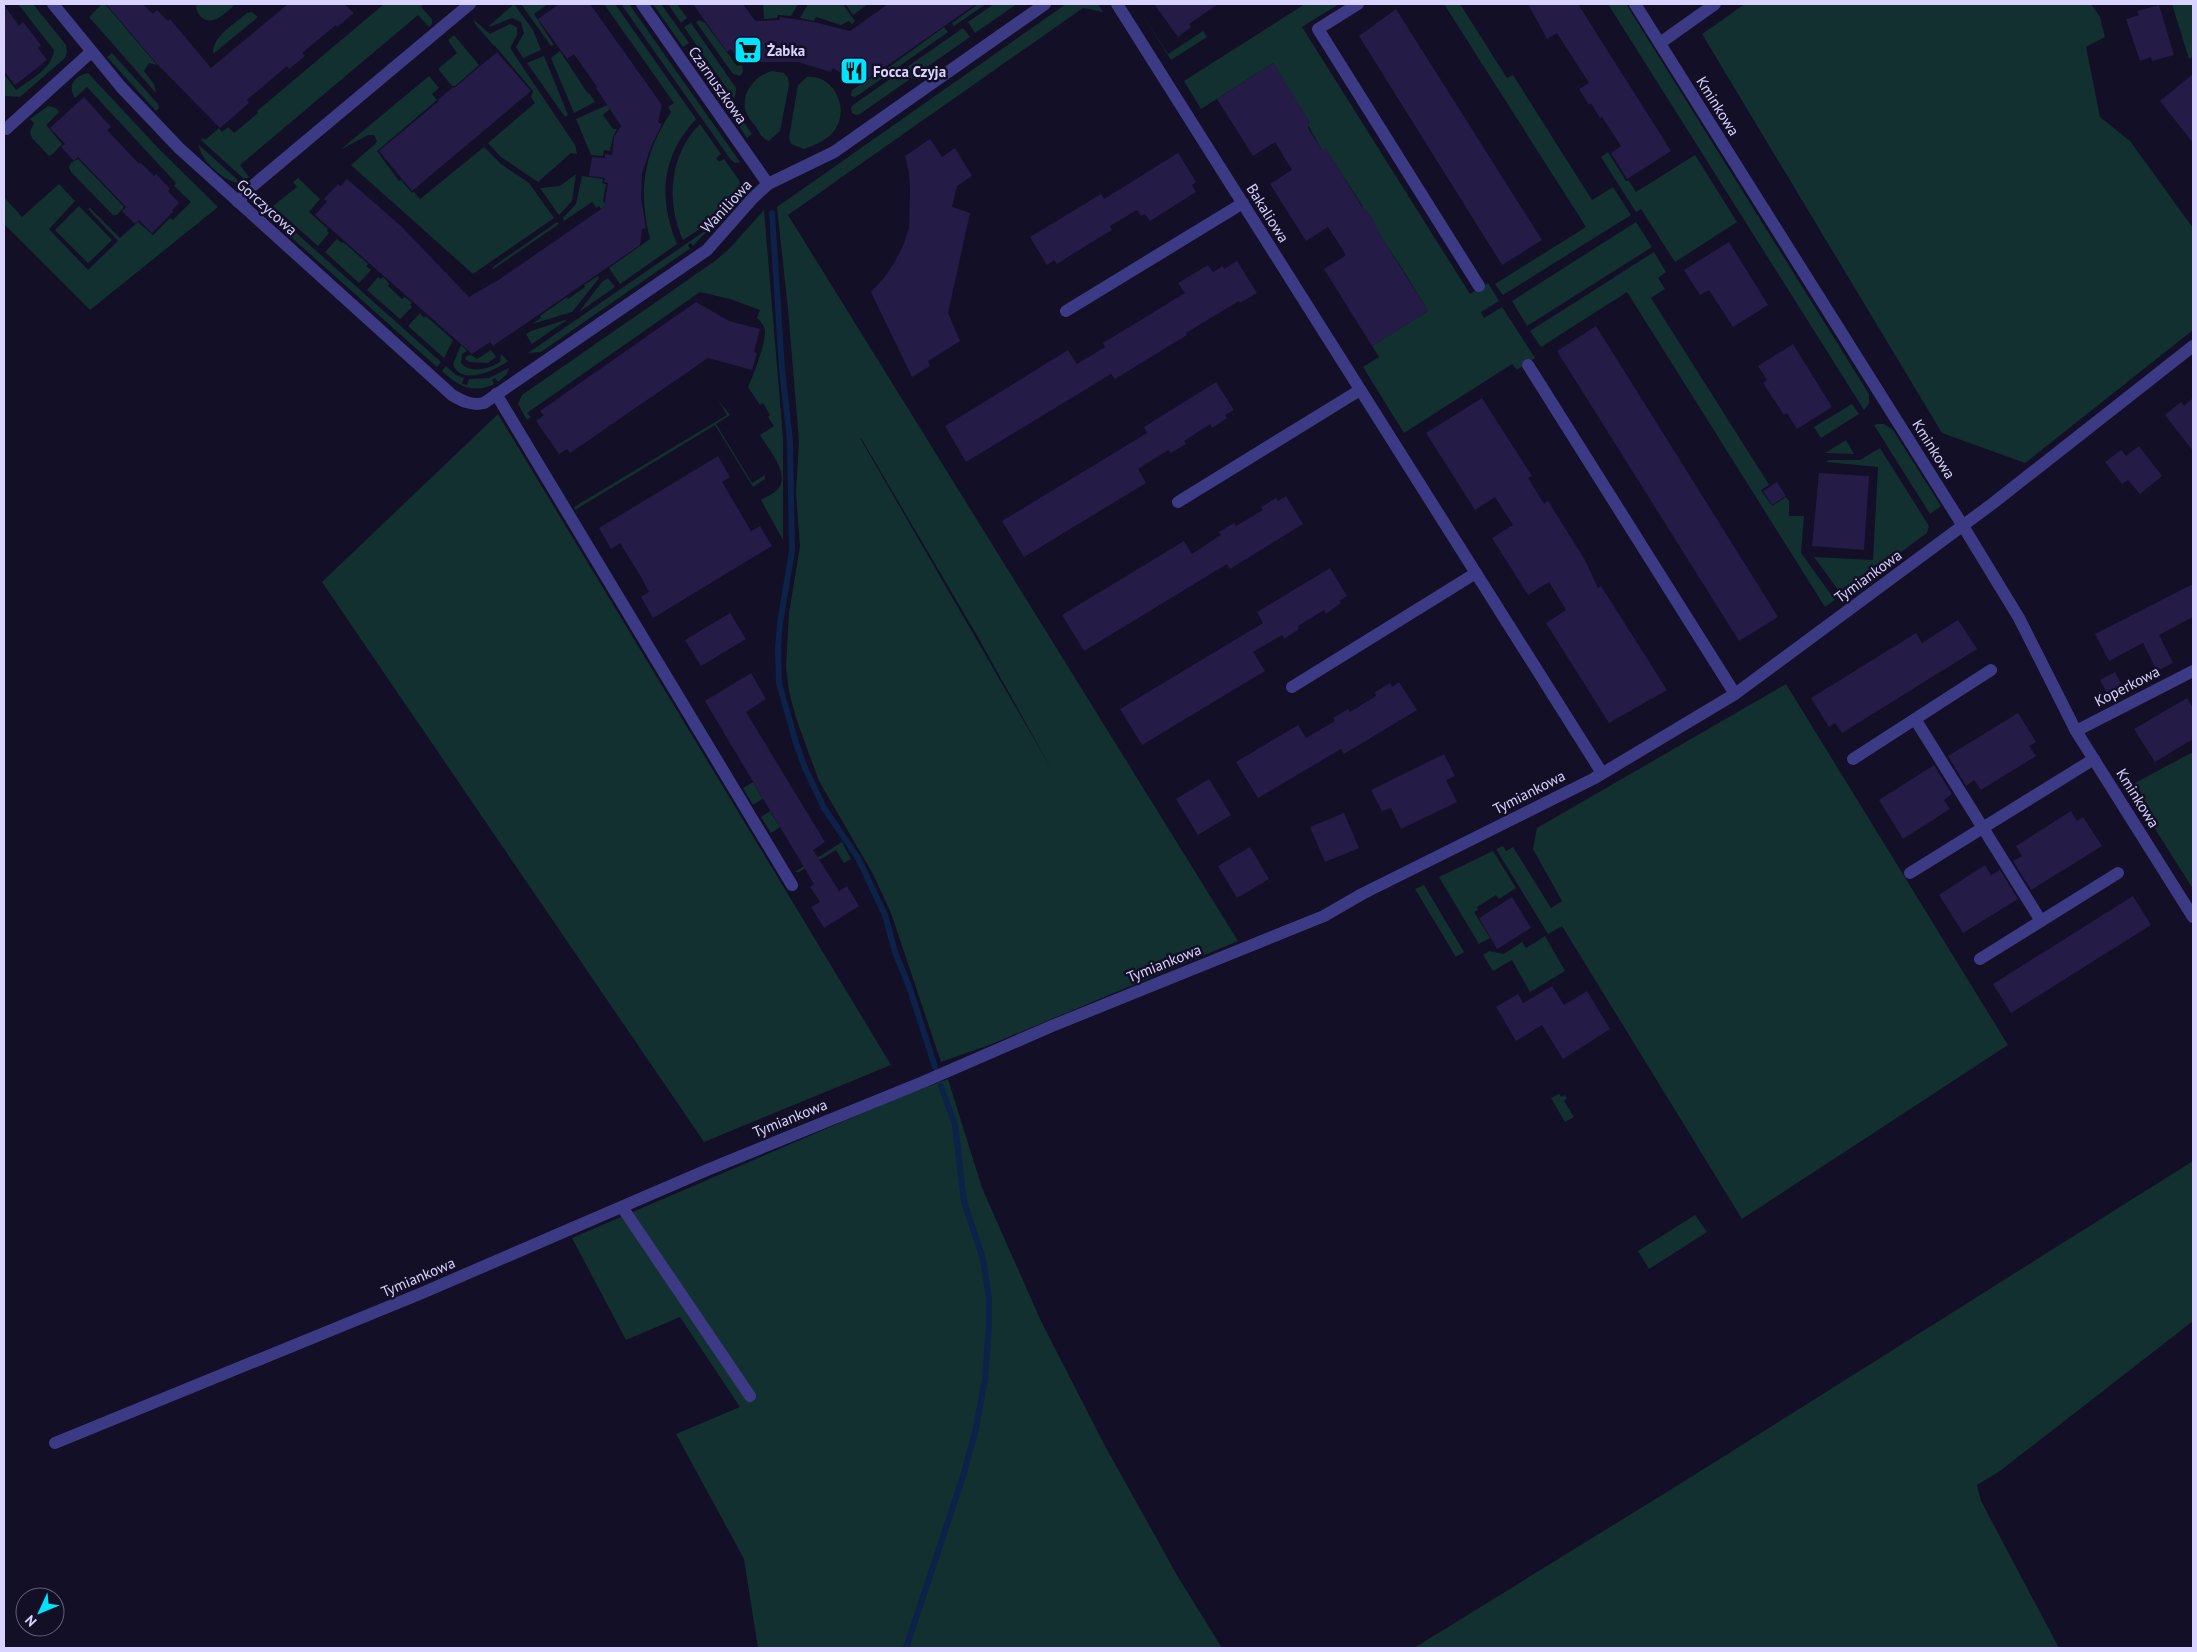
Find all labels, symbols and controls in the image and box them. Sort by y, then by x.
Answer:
supermarket icon: Żabka [733,35,763,65]
place label: Żabka [767,41,805,60]
street label: Czarnuszkowa [684,43,752,127]
restaurant icon: Focca Czyja [839,56,869,86]
place label: Focca Czyja [873,62,946,81]
street label: Kminkowa [1692,73,1744,139]
street label: Gorczycowa [233,175,301,239]
street label: Waniliowa [696,175,756,237]
street label: Bakaliowa [1243,180,1293,246]
street label: Kminkowa [1908,416,1960,482]
street label: Tymiankowa [1831,545,1905,607]
street label: Koperkowa [2091,661,2163,711]
street label: Kminkowa [2112,765,2164,831]
street label: Tymiankowa [1490,766,1568,818]
street label: Tymiankowa [1124,939,1204,987]
street label: Tymiankowa [750,1094,830,1142]
street label: Tymiankowa [378,1253,458,1301]
north arrow [15,1587,65,1637]
text: N [21,1611,40,1631]

